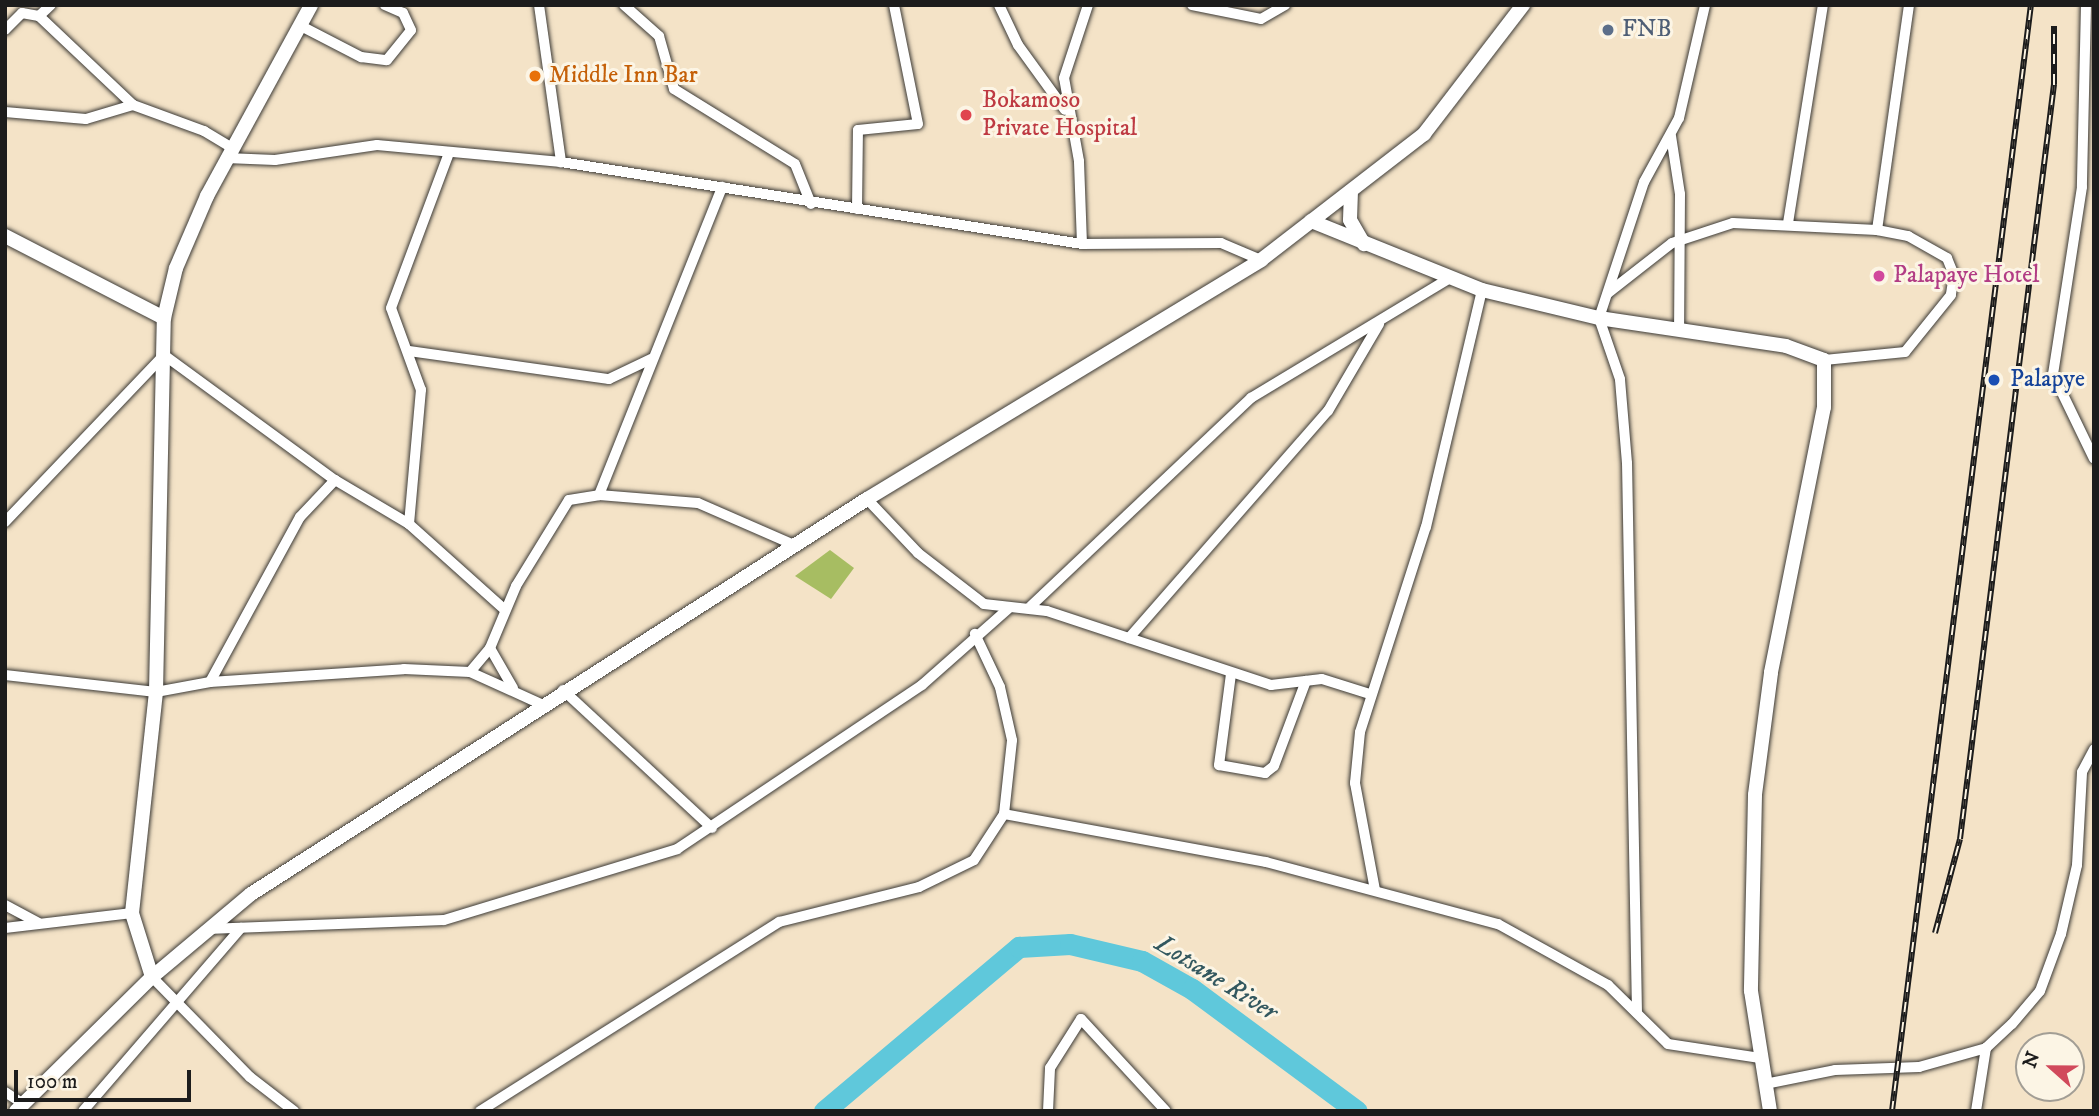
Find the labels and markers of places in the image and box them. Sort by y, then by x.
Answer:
place label: FNB [1622,16,1672,44]
marker: FNB [1600,22,1616,38]
place label: Middle Inn Bar [549,62,698,90]
marker: Middle Inn Bar [527,68,543,84]
place label: Bokamoso Private Hospital [982,87,1137,143]
marker: Bokamoso Private Hospital [956,105,976,125]
place label: Palapaye Hotel [1893,262,2039,290]
marker: Palapaye Hotel [1871,268,1887,284]
place label: Palapye [2010,366,2085,394]
marker: Palapye [1984,370,2004,390]

